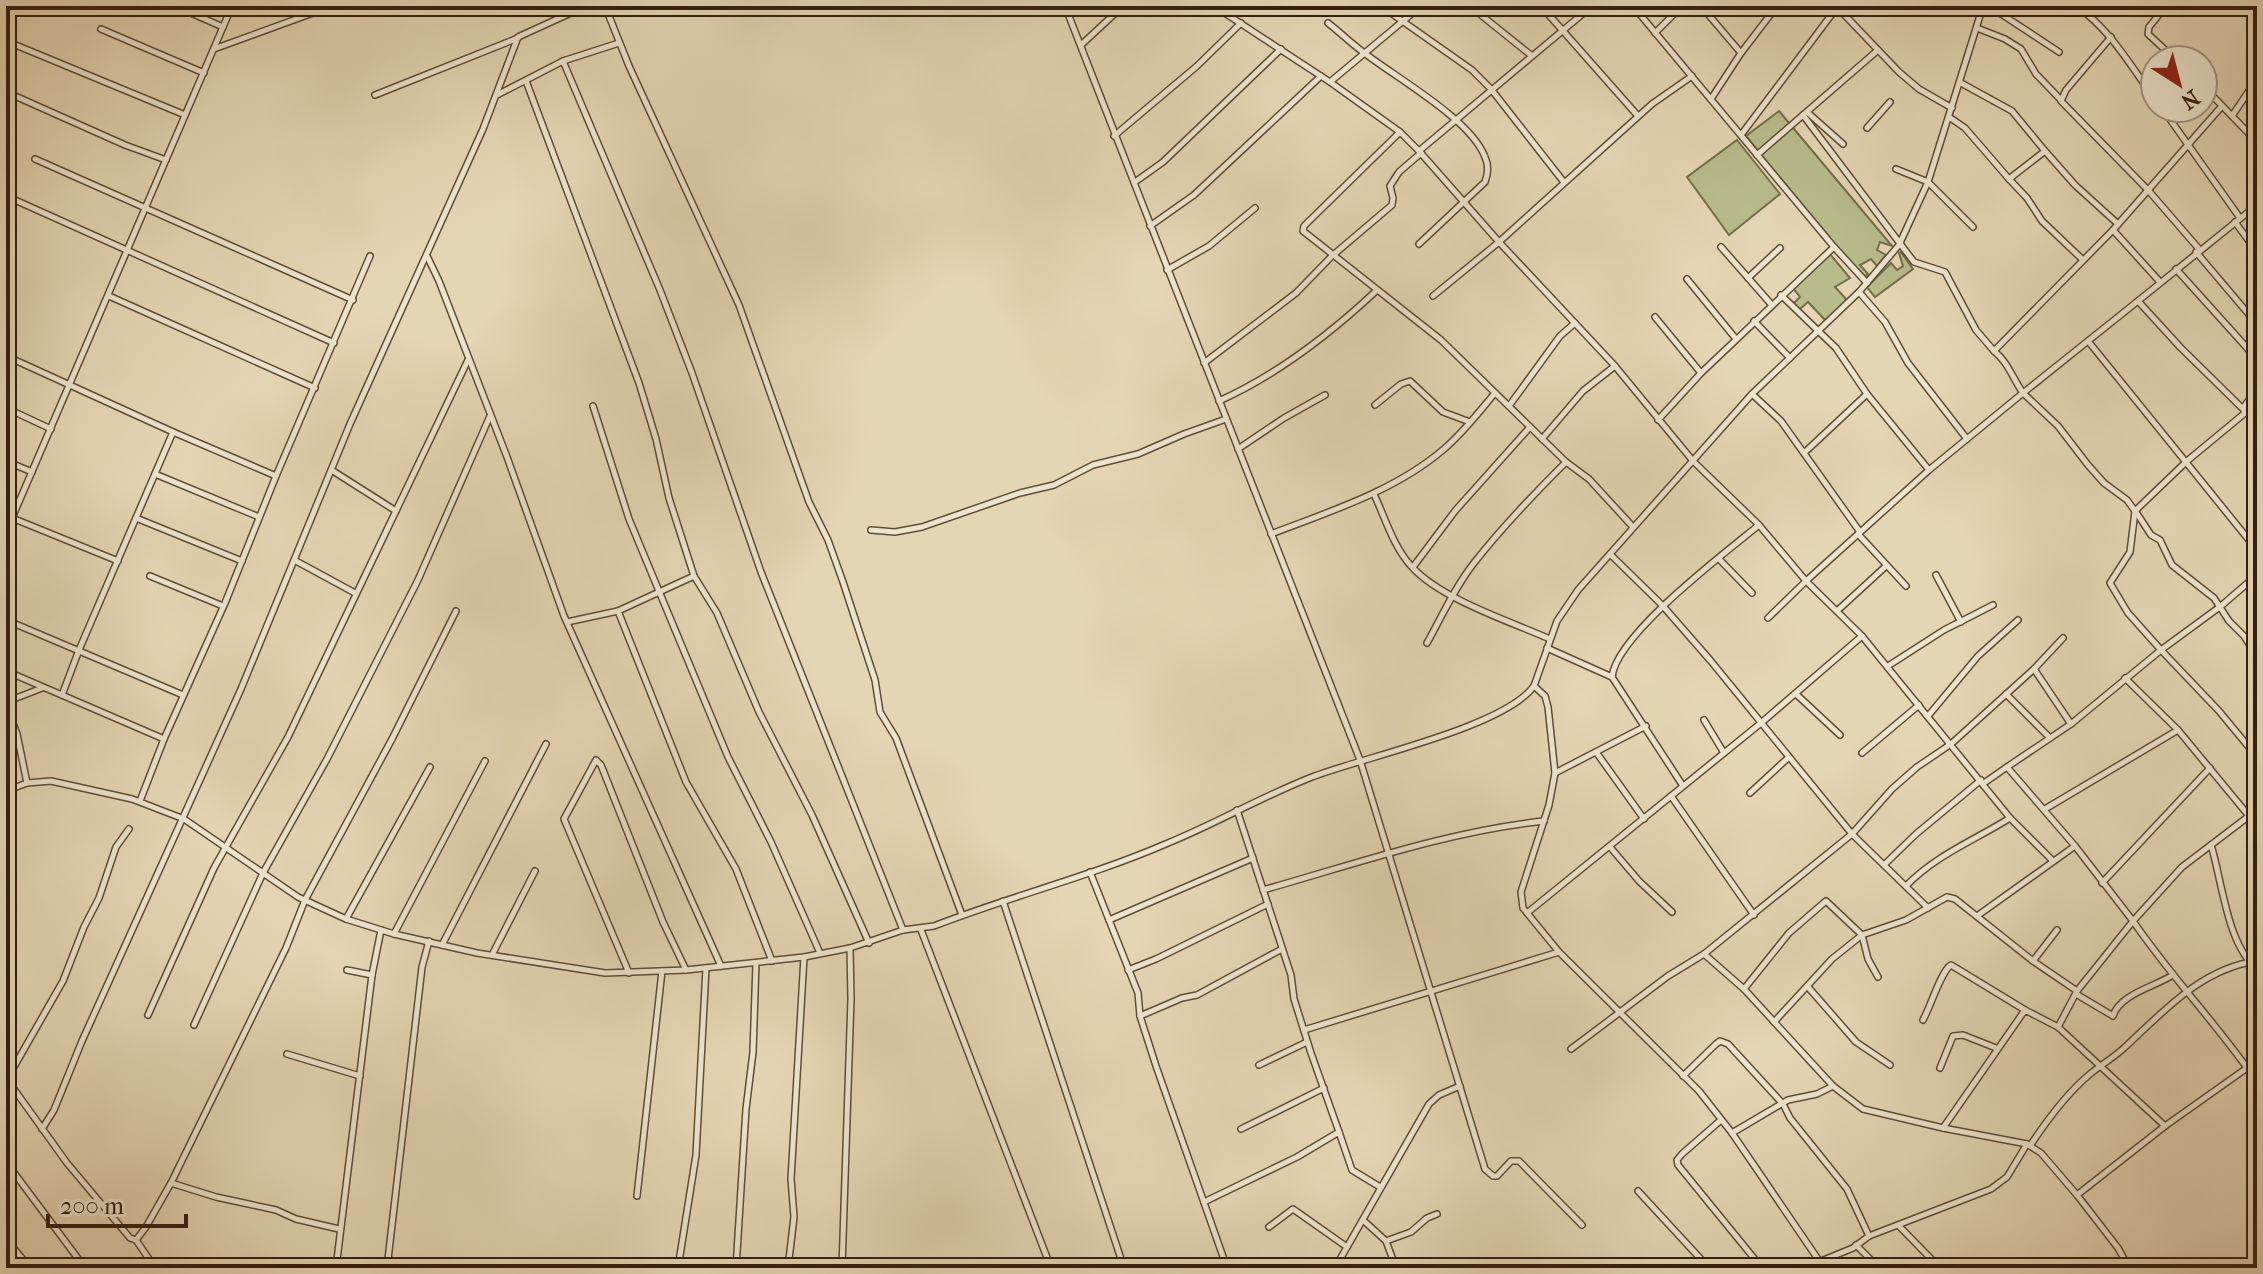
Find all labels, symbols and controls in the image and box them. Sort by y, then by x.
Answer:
north arrow [2139,44,2219,124]
text: N [2176,84,2205,115]
scale bar [48,1178,186,1228]
text: 200 m [60,1192,124,1220]

